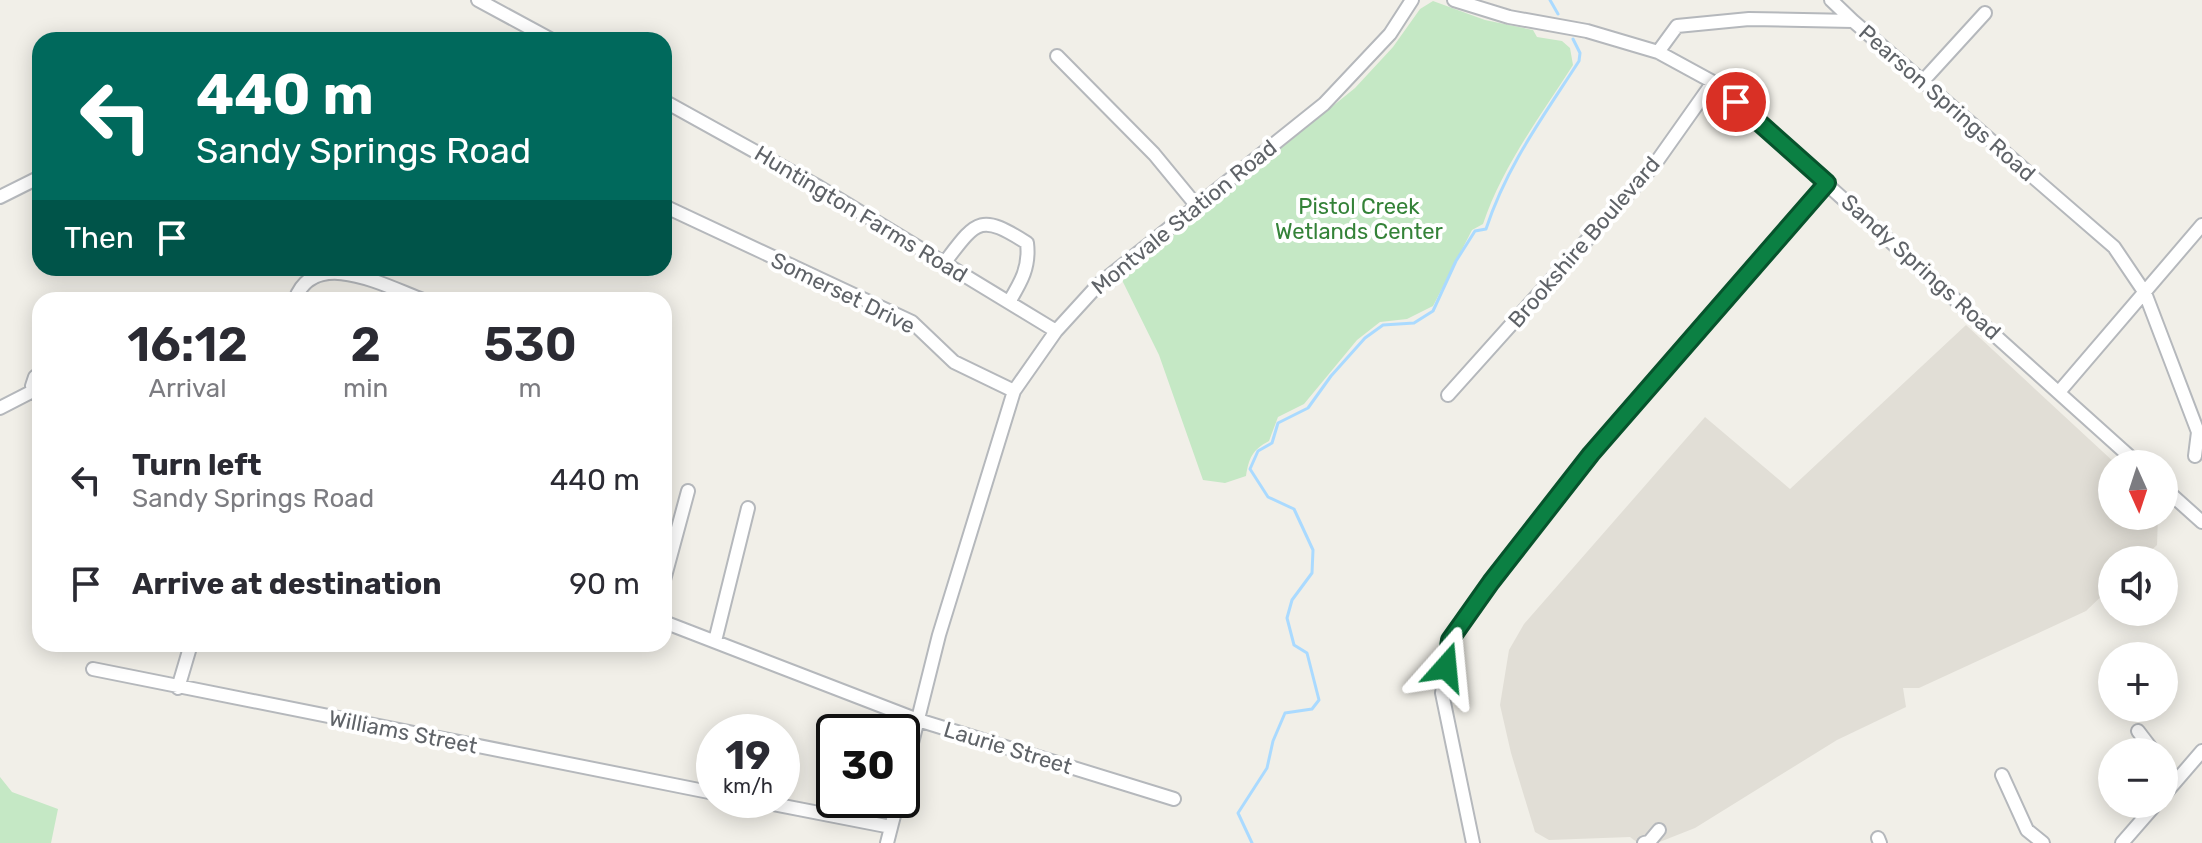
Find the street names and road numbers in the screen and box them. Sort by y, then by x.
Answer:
street label: Pearson Springs Road [1853,19,2041,187]
street label: Montvale Station Road [1086,134,1282,300]
street label: Huntington Farms Road [750,140,972,288]
street label: Brookshire Boulevard [1502,151,1666,333]
street label: Sandy Springs Road [1836,188,2006,346]
street label: Somerset Drive [767,246,919,340]
street label: Williams Street [326,704,480,760]
street label: Laurie Street [941,716,1076,780]

